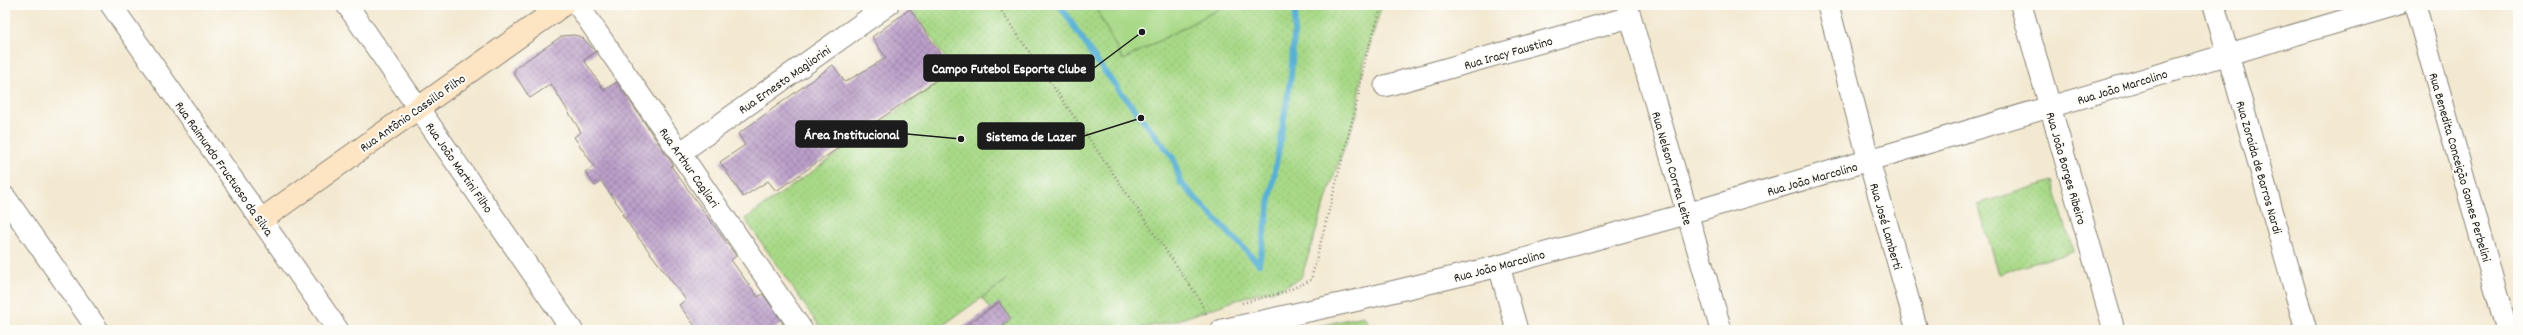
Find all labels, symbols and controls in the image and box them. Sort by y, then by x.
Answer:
street label: Rua Iracy Faustino [1462,33,1555,76]
street label: Rua Ernesto Magliorini [735,42,836,120]
callout: Campo Futebol Esporte Clube [924,55,1094,81]
text: Campo Futebol Esporte Clube [932,60,1086,80]
street label: Rua João Marcolino [2075,66,2170,111]
street label: Rua Antônio Cassillo Filho [357,70,471,158]
street label: Rua Benedita Conceição Gomes Perbelini [2422,71,2495,265]
street label: Rua Raimundo Fructuoso da Silva [169,98,277,242]
street label: Rua Zoraida de Barros Nardi [2229,99,2286,237]
street label: Rua Nelson Correa Leite [1645,110,1696,228]
street label: Rua João Borges Ribeiro [2039,110,2090,227]
street label: Rua João Martini Filho [420,119,496,218]
callout: Área Institucional [796,121,907,147]
callout: Sistema de Lazer [978,123,1084,149]
street label: Rua Arthur Cagliari [653,124,723,213]
text: Área Institucional [805,126,900,146]
text: Sistema de Lazer [986,128,1077,148]
street label: Rua João Marcolino [1765,158,1860,202]
street label: Rua José Lamberti [1863,181,1906,273]
street label: Rua João Marcolino [1452,246,1548,289]

